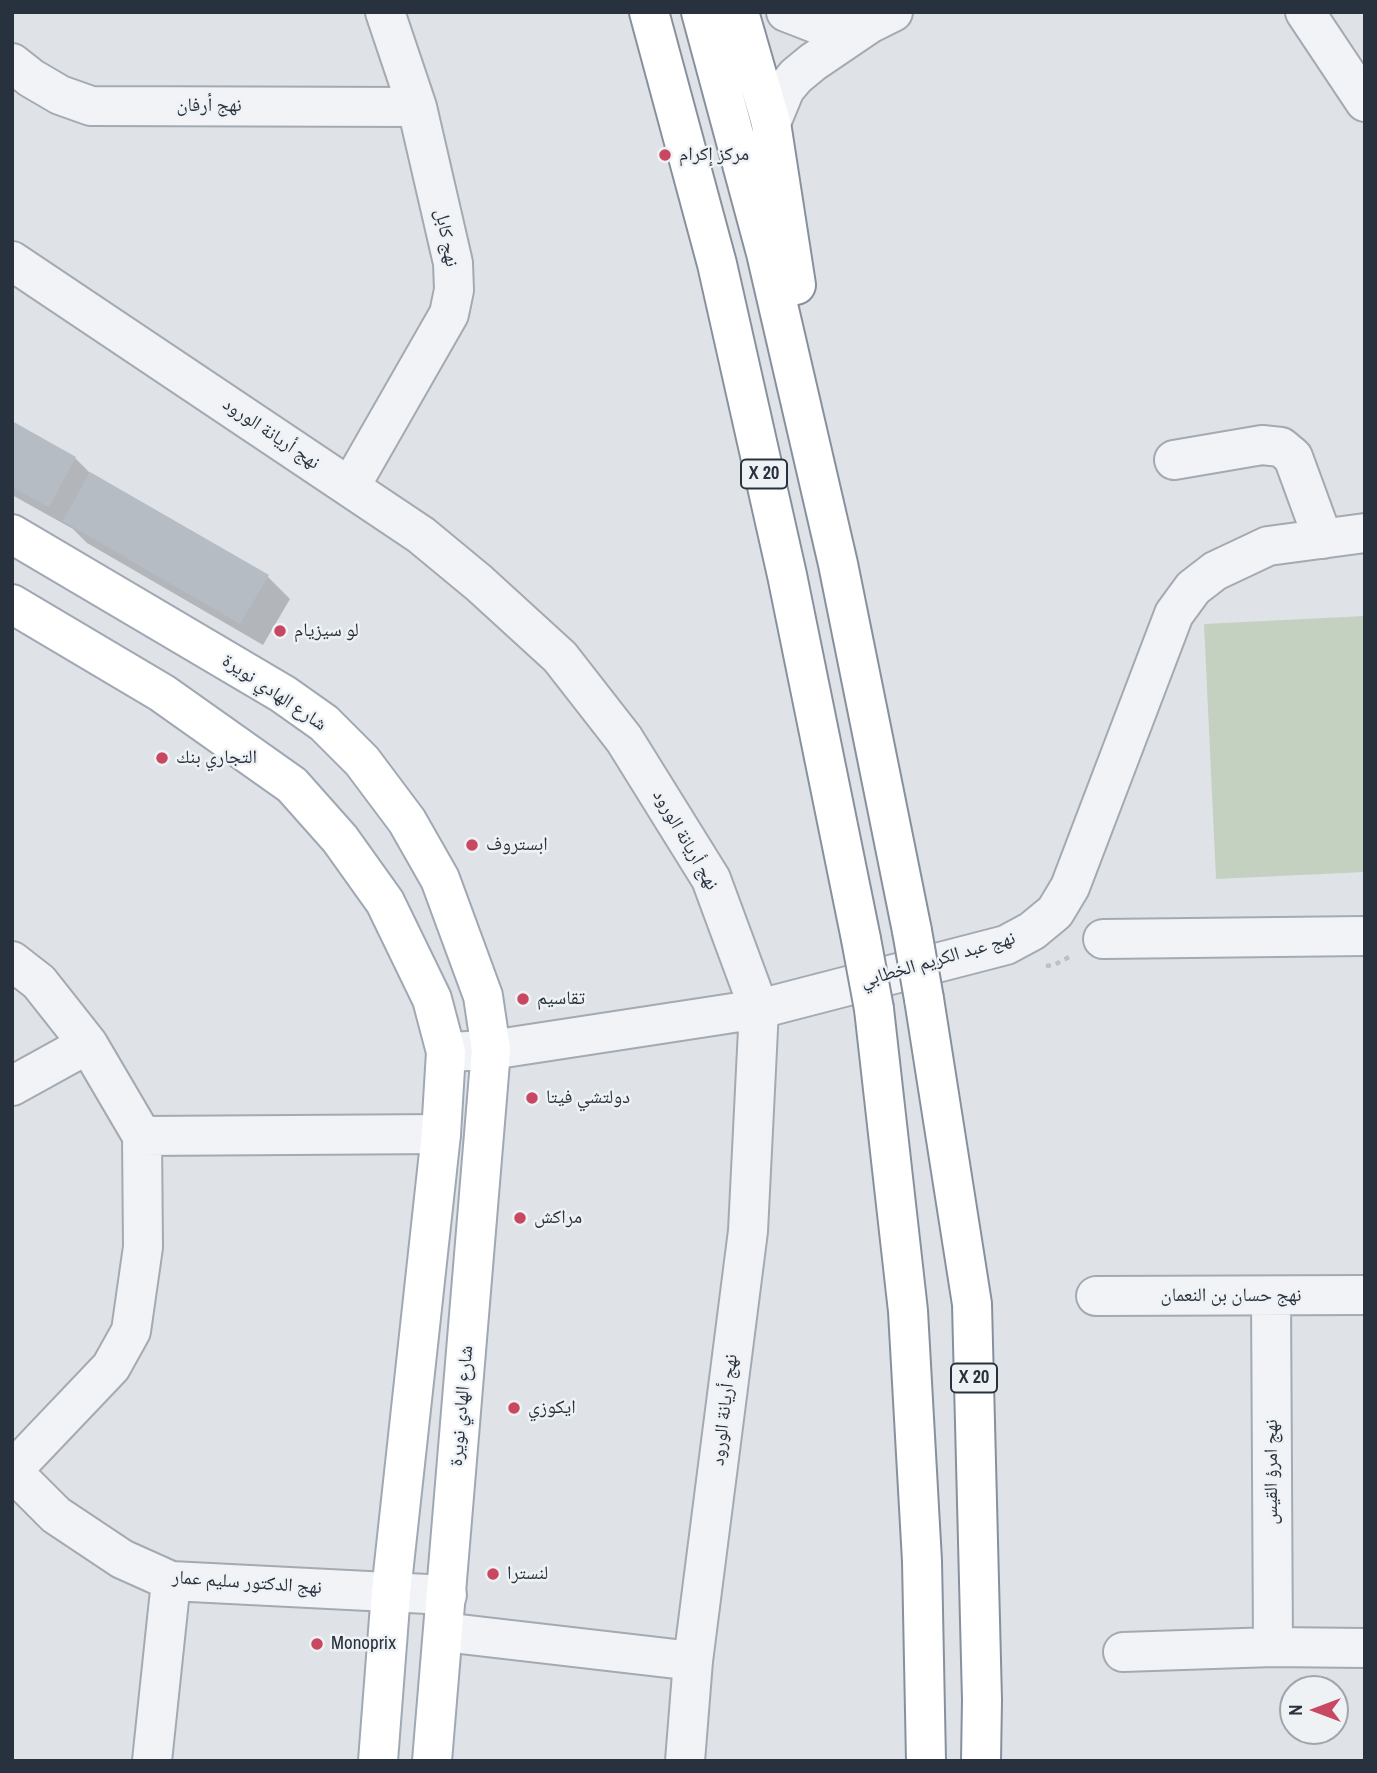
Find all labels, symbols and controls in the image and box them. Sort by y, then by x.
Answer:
street label: نهج أرفان [176,95,242,117]
place label: مركز إكرام [679,144,749,166]
marker: مركز إكرام [657,147,673,163]
street label: نهج كابل [429,207,463,269]
street label: نهج أريانة الورود [218,393,324,475]
road number: X 20 [741,460,787,488]
place label: لو سيزيام [294,620,359,642]
marker: لو سيزيام [272,623,288,639]
street label: شارع الهادي نويرة [217,650,331,736]
place label: التجاري بنك [176,747,257,769]
marker: التجاري بنك [154,750,170,766]
street label: نهج أريانة الورود [647,786,723,894]
place label: ابستروف [486,834,548,856]
marker: ابستروف [464,837,480,853]
street label: نهج عبد الكريم الخطابي [858,927,1018,993]
place label: تقاسيم [537,988,585,1010]
marker: تقاسيم [515,991,531,1007]
place label: دولتشي فيتا [546,1087,630,1109]
marker: دولتشي فيتا [524,1090,540,1106]
place label: مراكش [534,1207,582,1229]
marker: مراكش [512,1210,528,1226]
street label: نهج حسان بن النعمان [1161,1285,1301,1307]
street label: شارع الهادي نويرة [445,1345,479,1467]
street label: نهج أريانة الورود [707,1353,743,1467]
road number: X 20 [951,1364,997,1392]
place label: ايكوزي [528,1397,576,1419]
marker: ايكوزي [506,1400,522,1416]
street label: نهج امرؤ القيس [1261,1419,1283,1525]
place label: لنسترا [507,1563,548,1585]
street label: نهج الدكتور سليم عمار [171,1566,323,1600]
marker: لنسترا [485,1566,501,1582]
place label: Monoprix [331,1633,396,1655]
marker: Monoprix [309,1636,325,1652]
north arrow [1279,1675,1349,1745]
text: N [1282,1704,1308,1716]

